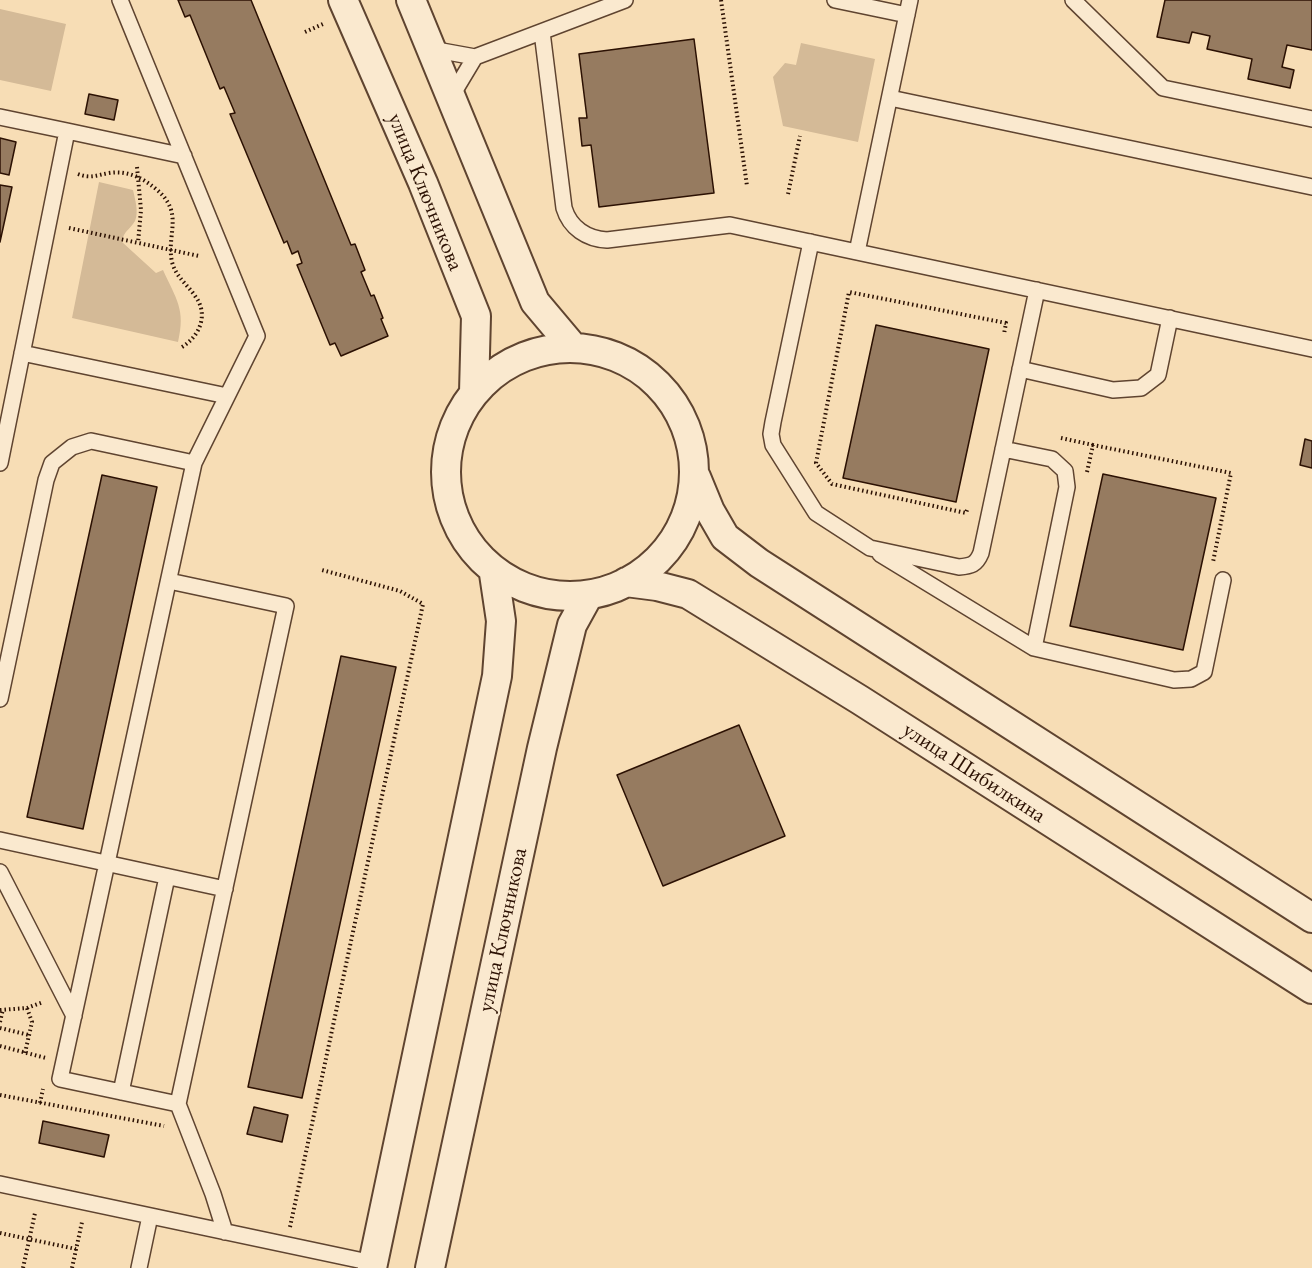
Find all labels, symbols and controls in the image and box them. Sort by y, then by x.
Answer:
street label: улица Ключникова [381,109,469,275]
street label: улица Шибилкина [898,717,1050,829]
street label: улица Ключникова [473,845,533,1015]

